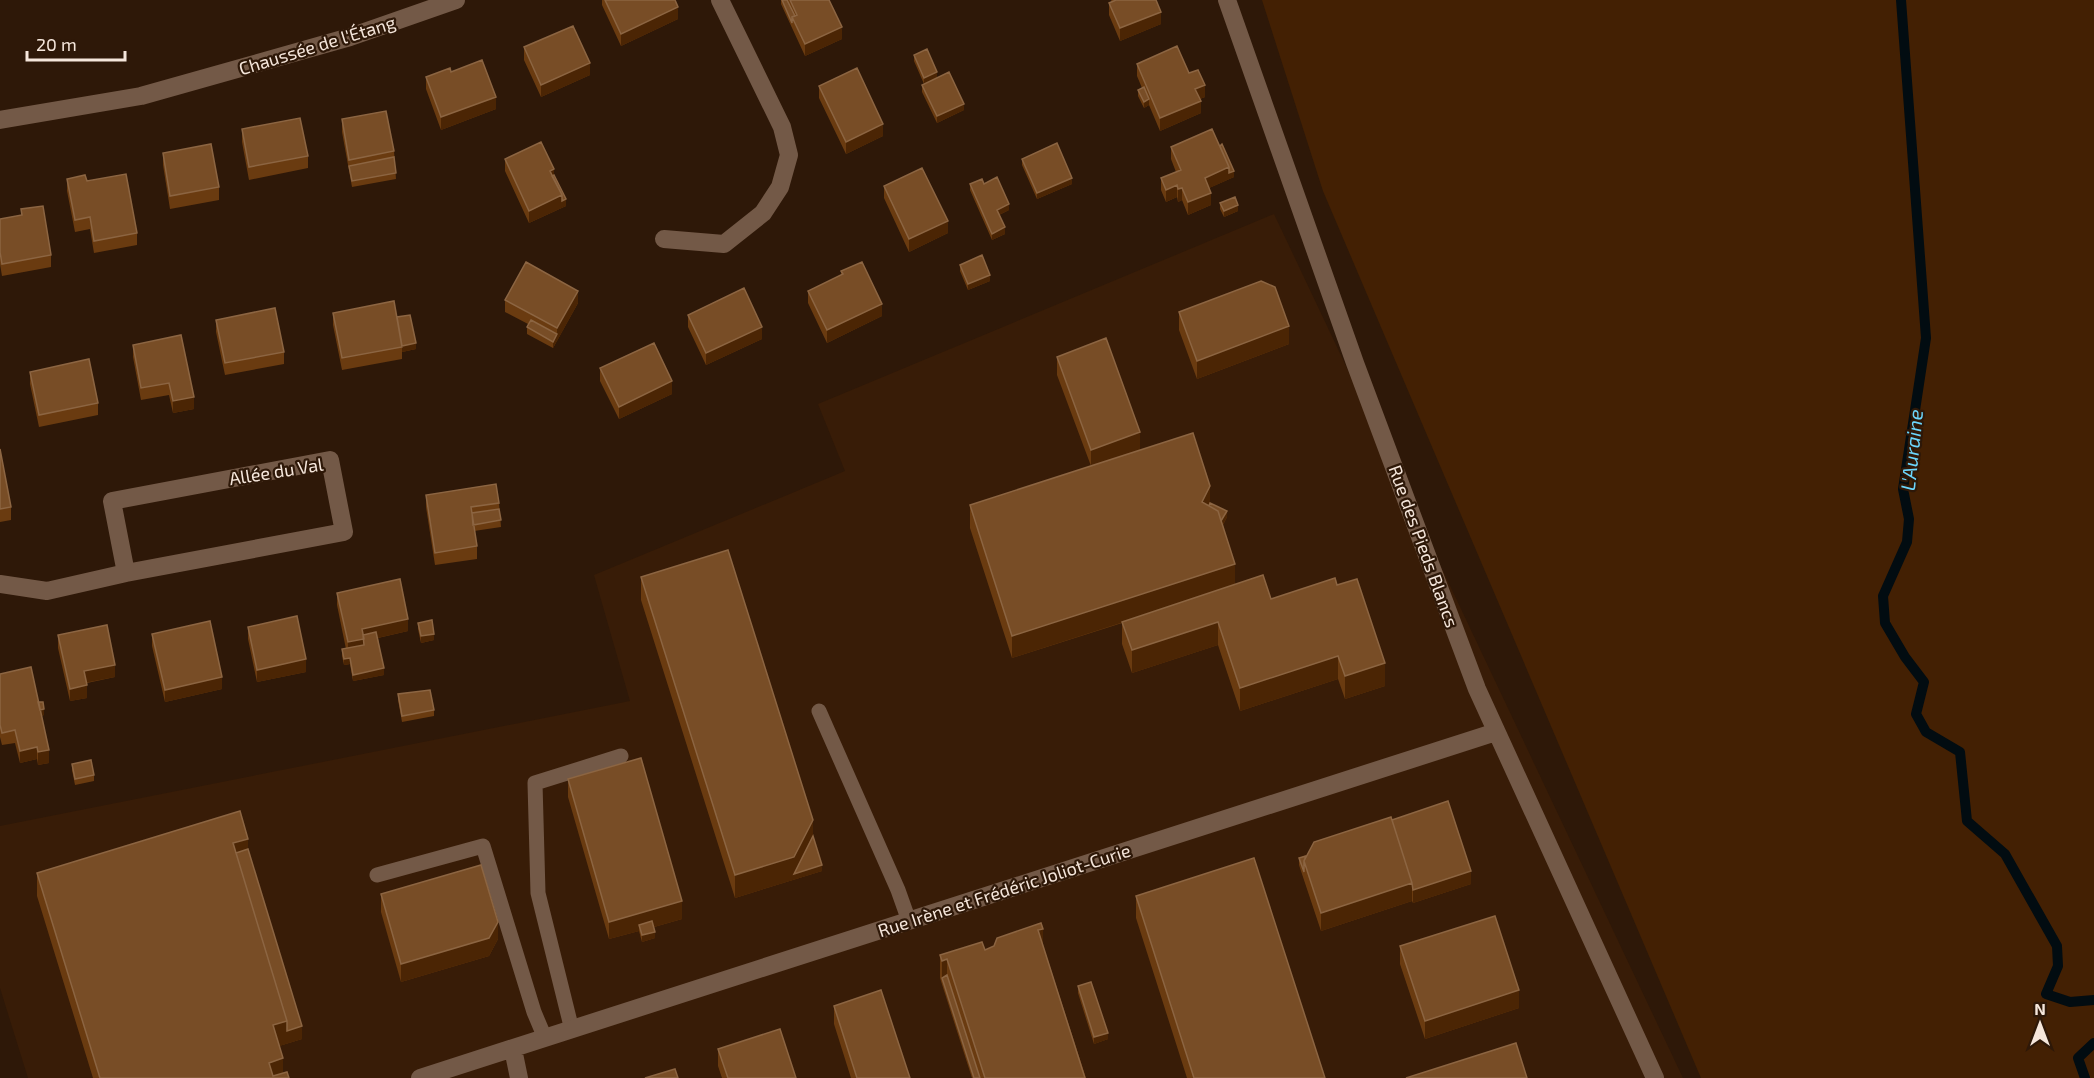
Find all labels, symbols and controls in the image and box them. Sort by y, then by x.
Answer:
street label: Chaussée de l'Étang [236,11,398,79]
scale bar [27,24,124,62]
text: 20 m [36,33,77,55]
water label: L'Auraine [1895,408,1927,492]
street label: Allée du Val [227,453,325,489]
street label: Rue des Pieds Blancs [1384,462,1464,630]
street label: Rue Irène et Frédéric Joliot-Curie [875,839,1133,941]
north arrow [2010,994,2070,1054]
text: N [2034,999,2046,1018]

